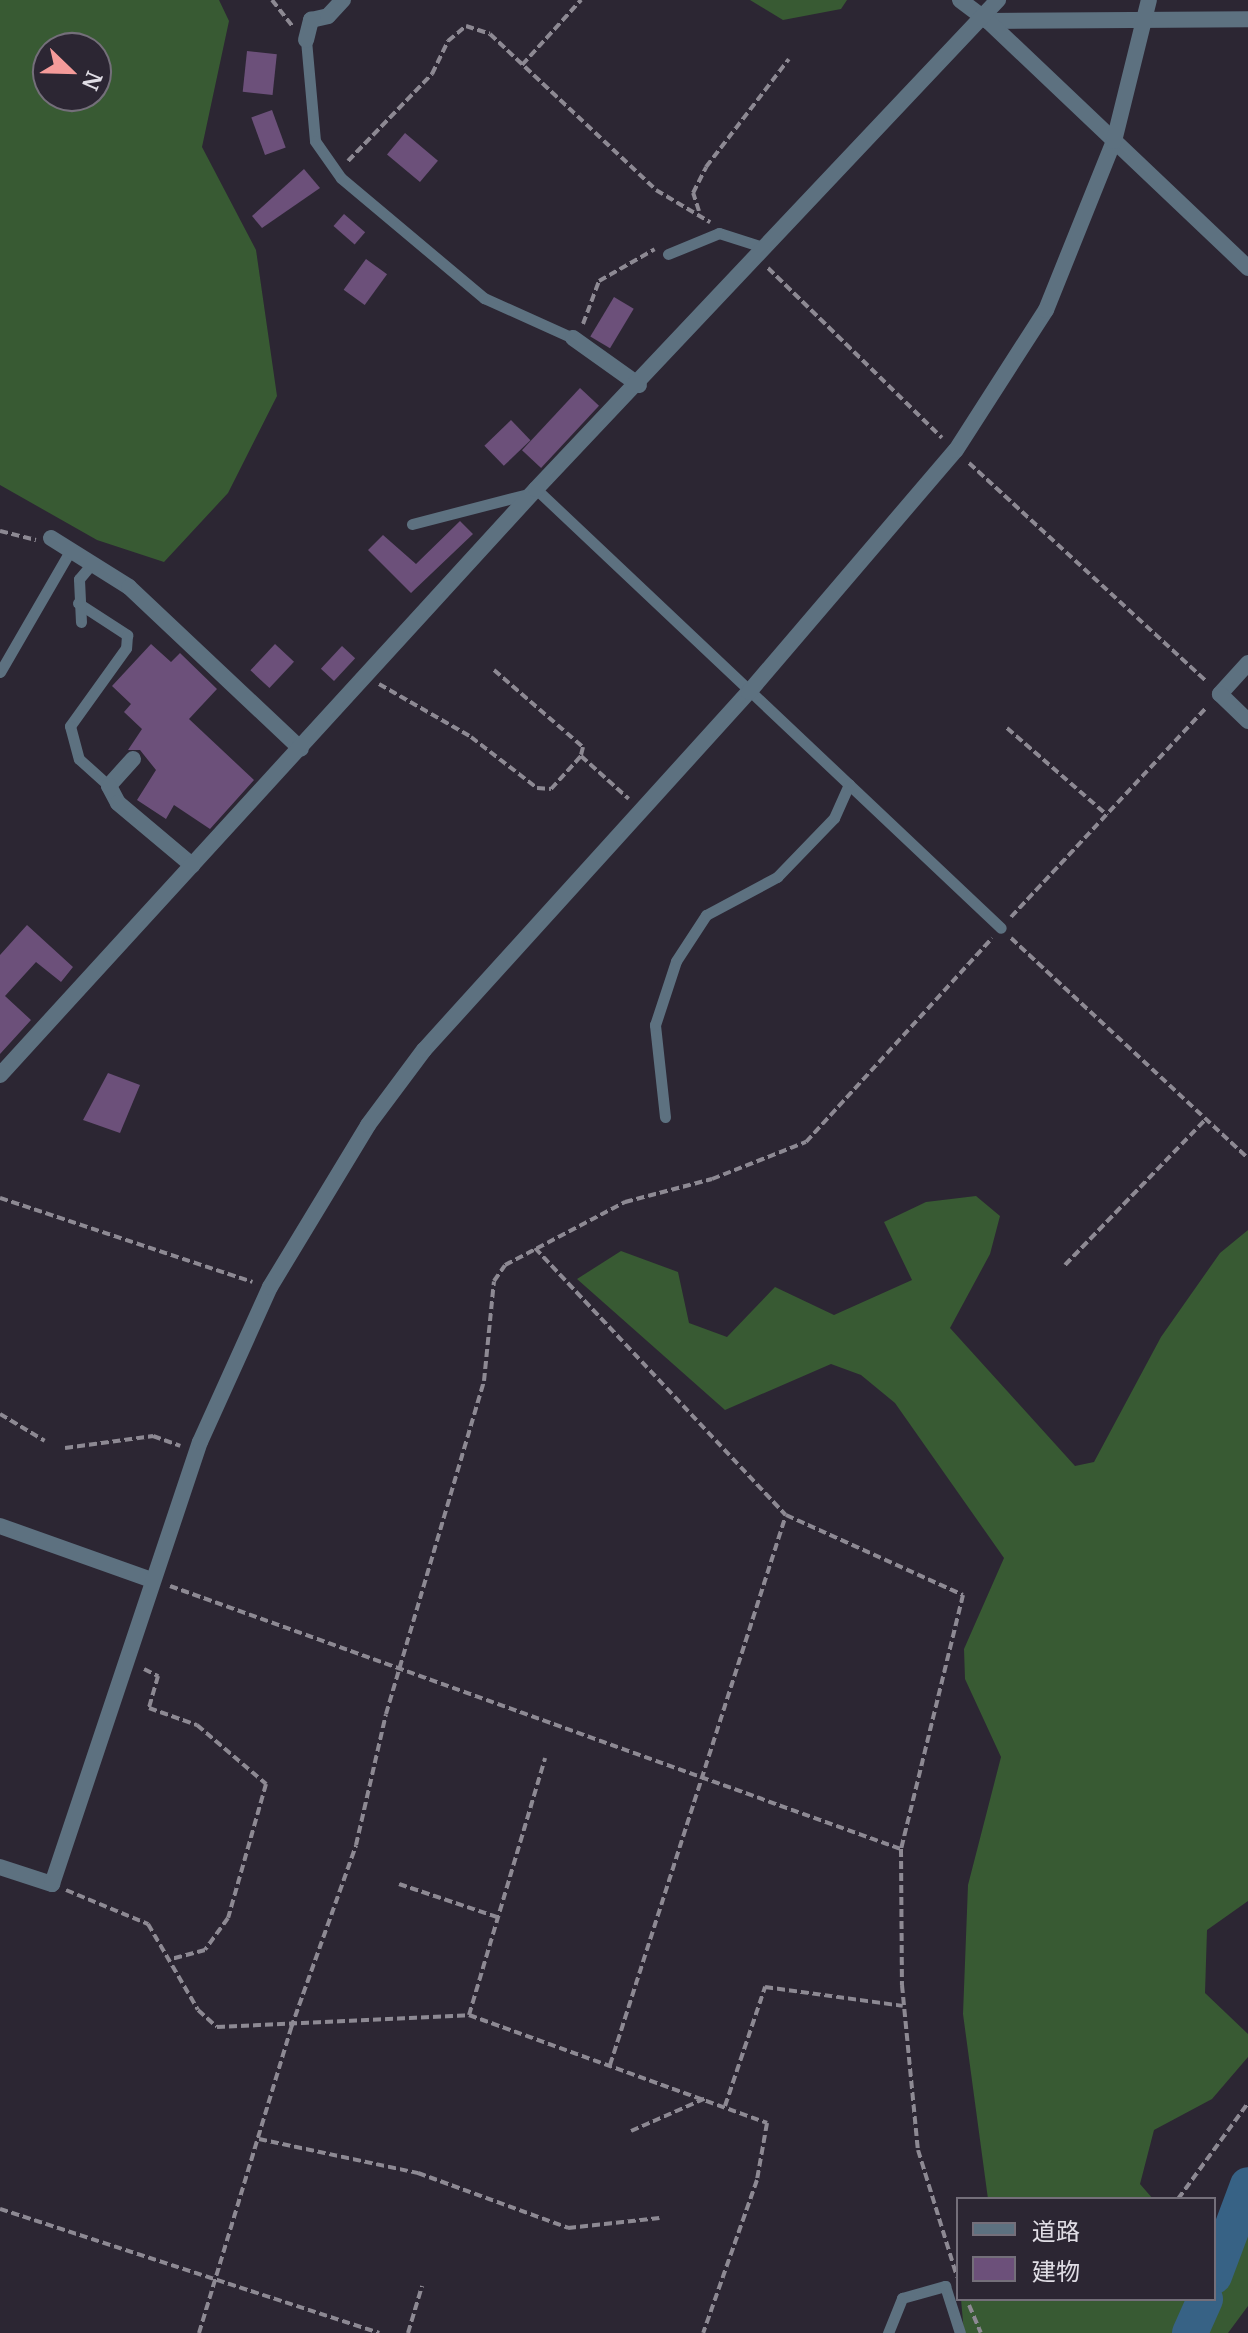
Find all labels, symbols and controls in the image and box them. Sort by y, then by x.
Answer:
north arrow [32,32,112,112]
text: N [76,67,109,94]
legend [956,2197,1216,2301]
text: 道路 [1032,2216,1080,2247]
text: 建物 [1032,2256,1080,2287]

